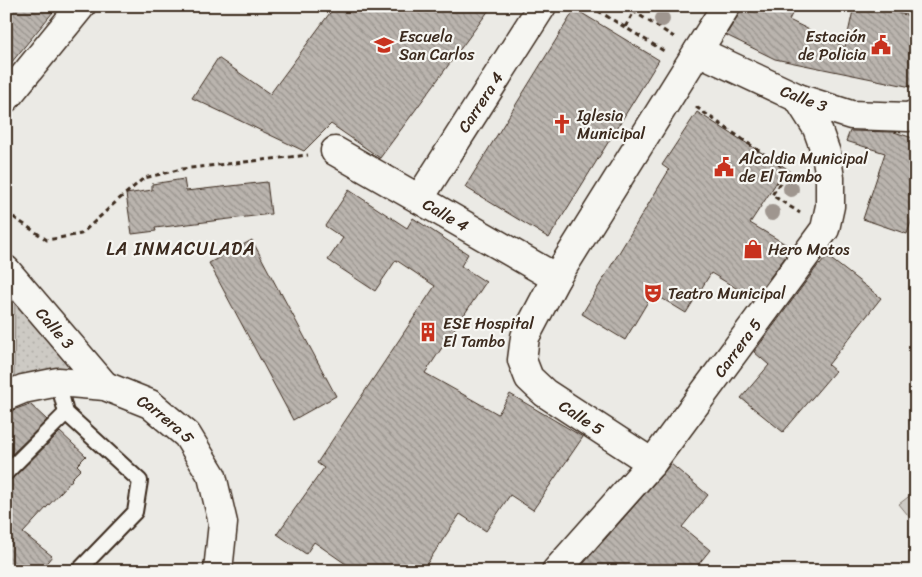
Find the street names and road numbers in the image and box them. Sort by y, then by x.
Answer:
street label: Carrera 4 [450,66,511,139]
street label: Calle 3 [776,76,832,121]
street label: Calle 4 [417,190,474,240]
street label: Calle 3 [28,300,82,356]
street label: Carrera 5 [706,312,770,384]
street label: Carrera 5 [133,386,203,449]
street label: Calle 5 [553,392,610,443]

